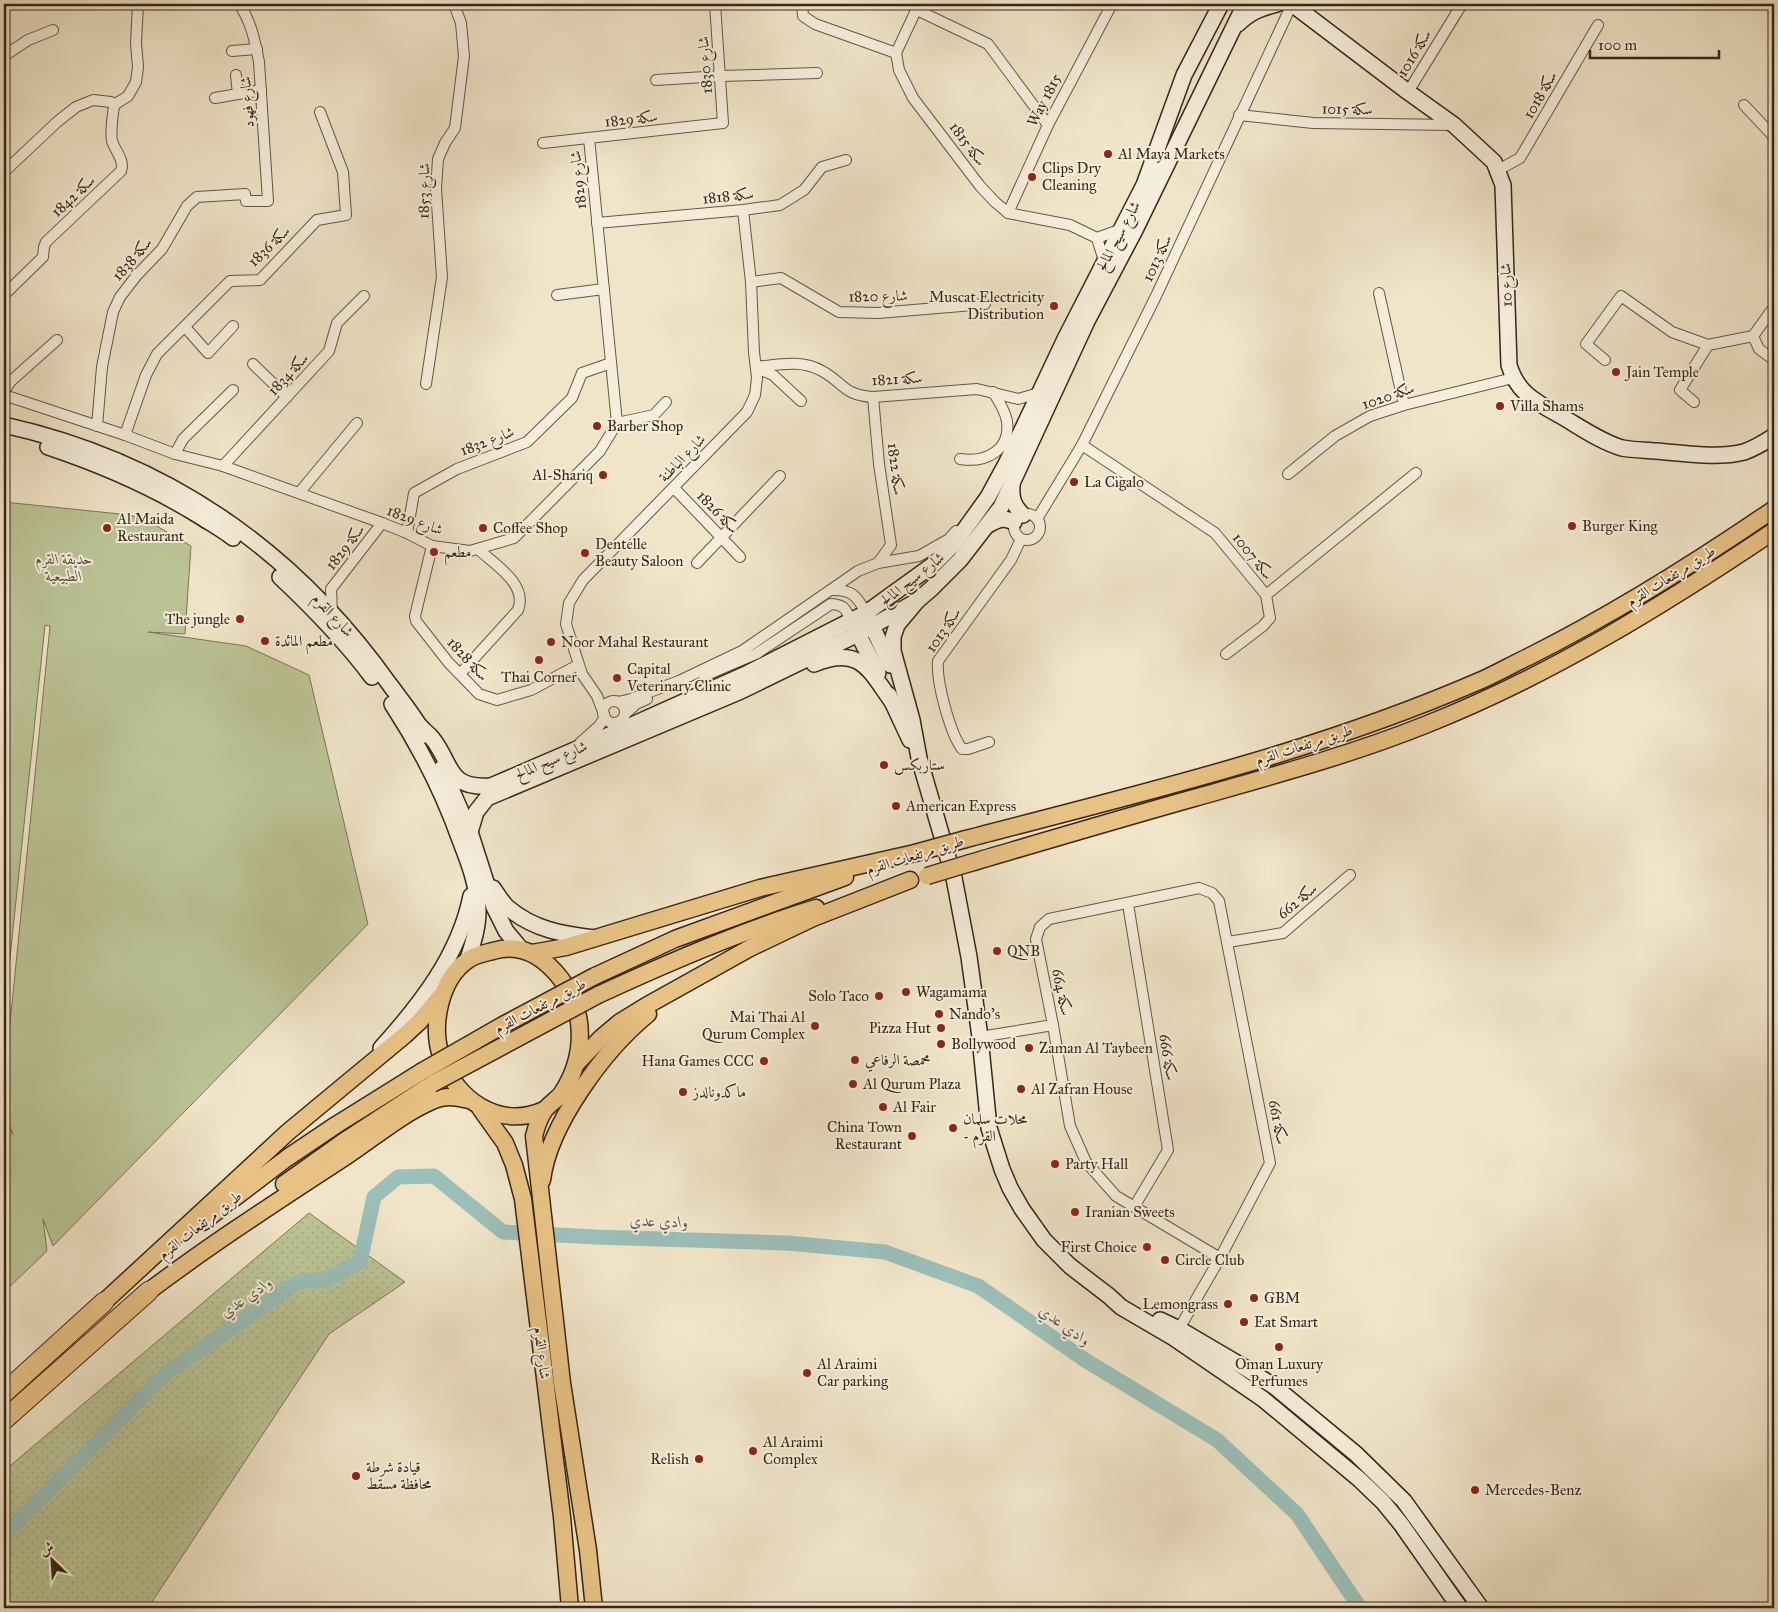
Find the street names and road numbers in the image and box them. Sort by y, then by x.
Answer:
street label: سكة 1016 [1393,26,1435,80]
street label: 1830 شارع [694,35,720,95]
street label: سكة 1018 [1519,68,1561,122]
street label: Way 1815 [1023,71,1065,129]
street label: شارع فهود [236,75,262,128]
street label: سكة 1015 [1321,100,1373,118]
street label: سكة 1829 [604,107,658,131]
street label: سكة 1815 [946,118,990,170]
street label: 1829 شارع [566,149,594,210]
street label: شارع 1853 [415,163,437,219]
street label: سكة 1842 [47,171,99,221]
street label: سكة 1818 [701,184,755,208]
street label: شارع سيح المالح [1092,198,1148,276]
street label: سكة 1836 [244,222,294,270]
street label: سكة 1013 [1138,231,1176,285]
street label: 1838 سكة [108,234,156,284]
street label: شارع 10 [1496,263,1520,307]
street label: 1820 شارع [848,286,908,310]
street label: سكة 1834 [264,349,312,399]
street label: سكة 1821 [871,369,923,389]
street label: سكة 1020 [1359,379,1417,413]
street label: 1832 شارع [457,422,518,463]
street label: شارع الباطنة [655,430,712,489]
street label: سكة 1822 [884,442,908,496]
street label: سكة 1826 [693,487,743,537]
street label: 1829 شارع [383,501,446,543]
street label: سكة 1829 [322,521,368,573]
street label: سكة 1007 [1229,529,1277,583]
street label: طريق مرتفعات القرم [1623,542,1721,614]
street label: شارع سيح المالح [876,548,951,614]
street label: شارع القرم [306,590,358,643]
street label: سكة 1013 [922,604,964,656]
street label: سكة 1828 [443,633,493,685]
street label: طريق مرتفعات القرم [1253,721,1356,773]
street label: شارع سيح المالح [512,737,592,788]
street label: طريق مرتفعات القرم [864,832,967,882]
street label: سكة 662 [1273,879,1321,923]
street label: سكة 664 [1048,967,1076,1017]
street label: طريق مرتفعات القرم [491,974,591,1041]
street label: سكة 666 [1155,1032,1181,1082]
street label: سكة 661 [1265,1098,1291,1146]
street label: طريق مرتفعات القرم [155,1187,248,1266]
street label: شارع القرم [526,1326,554,1381]

